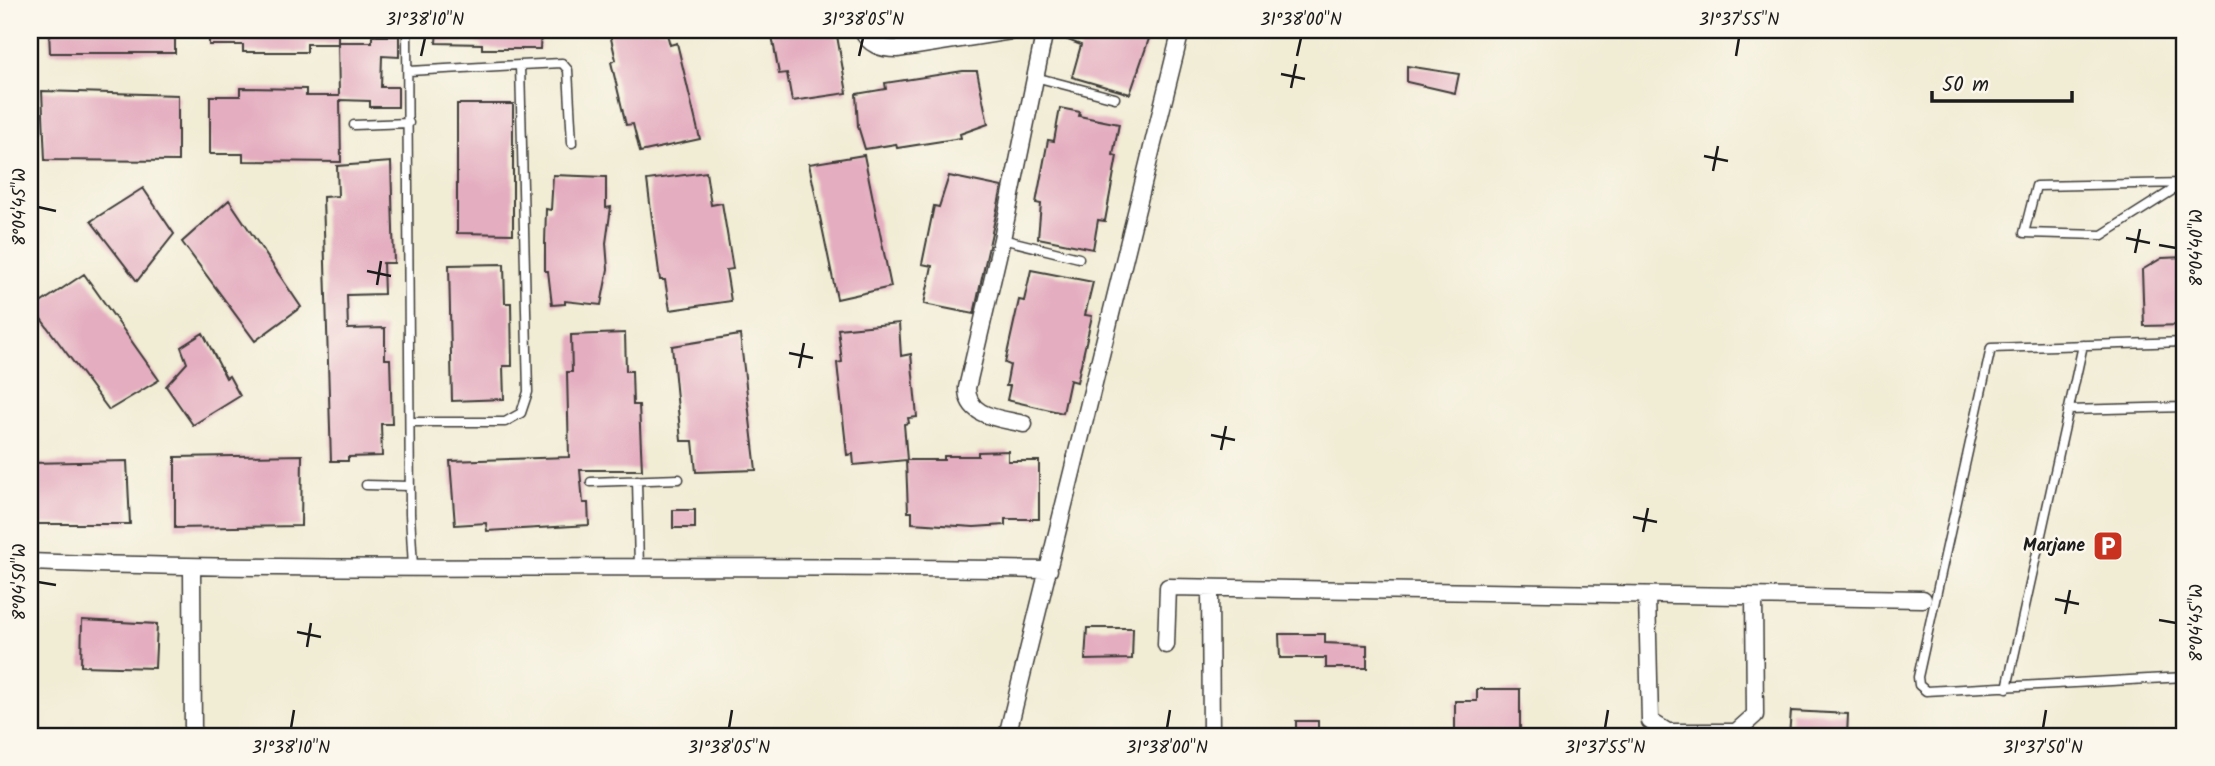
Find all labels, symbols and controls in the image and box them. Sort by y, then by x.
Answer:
text: 31°38'10"N [386,6,464,35]
text: 31°38'05"N [822,6,904,35]
text: 31°38'00"N [1260,6,1342,35]
text: 31°37'55"N [1699,6,1779,35]
scale bar [1932,60,2072,104]
text: 50 m [1942,69,1989,102]
text: 8°04'45"W [6,168,35,246]
text: 8°04'40"W [2183,209,2212,287]
parking icon: Marjane [2091,529,2125,563]
place label: Marjane [2023,532,2085,561]
text: 8°04'50"W [6,543,35,621]
text: 8°04'45"W [2183,584,2212,662]
text: 31°38'10"N [252,734,330,763]
text: 31°38'05"N [688,734,770,763]
text: 31°38'00"N [1126,734,1208,763]
text: 31°37'55"N [1565,734,1645,763]
text: 31°37'50"N [2003,734,2083,763]

